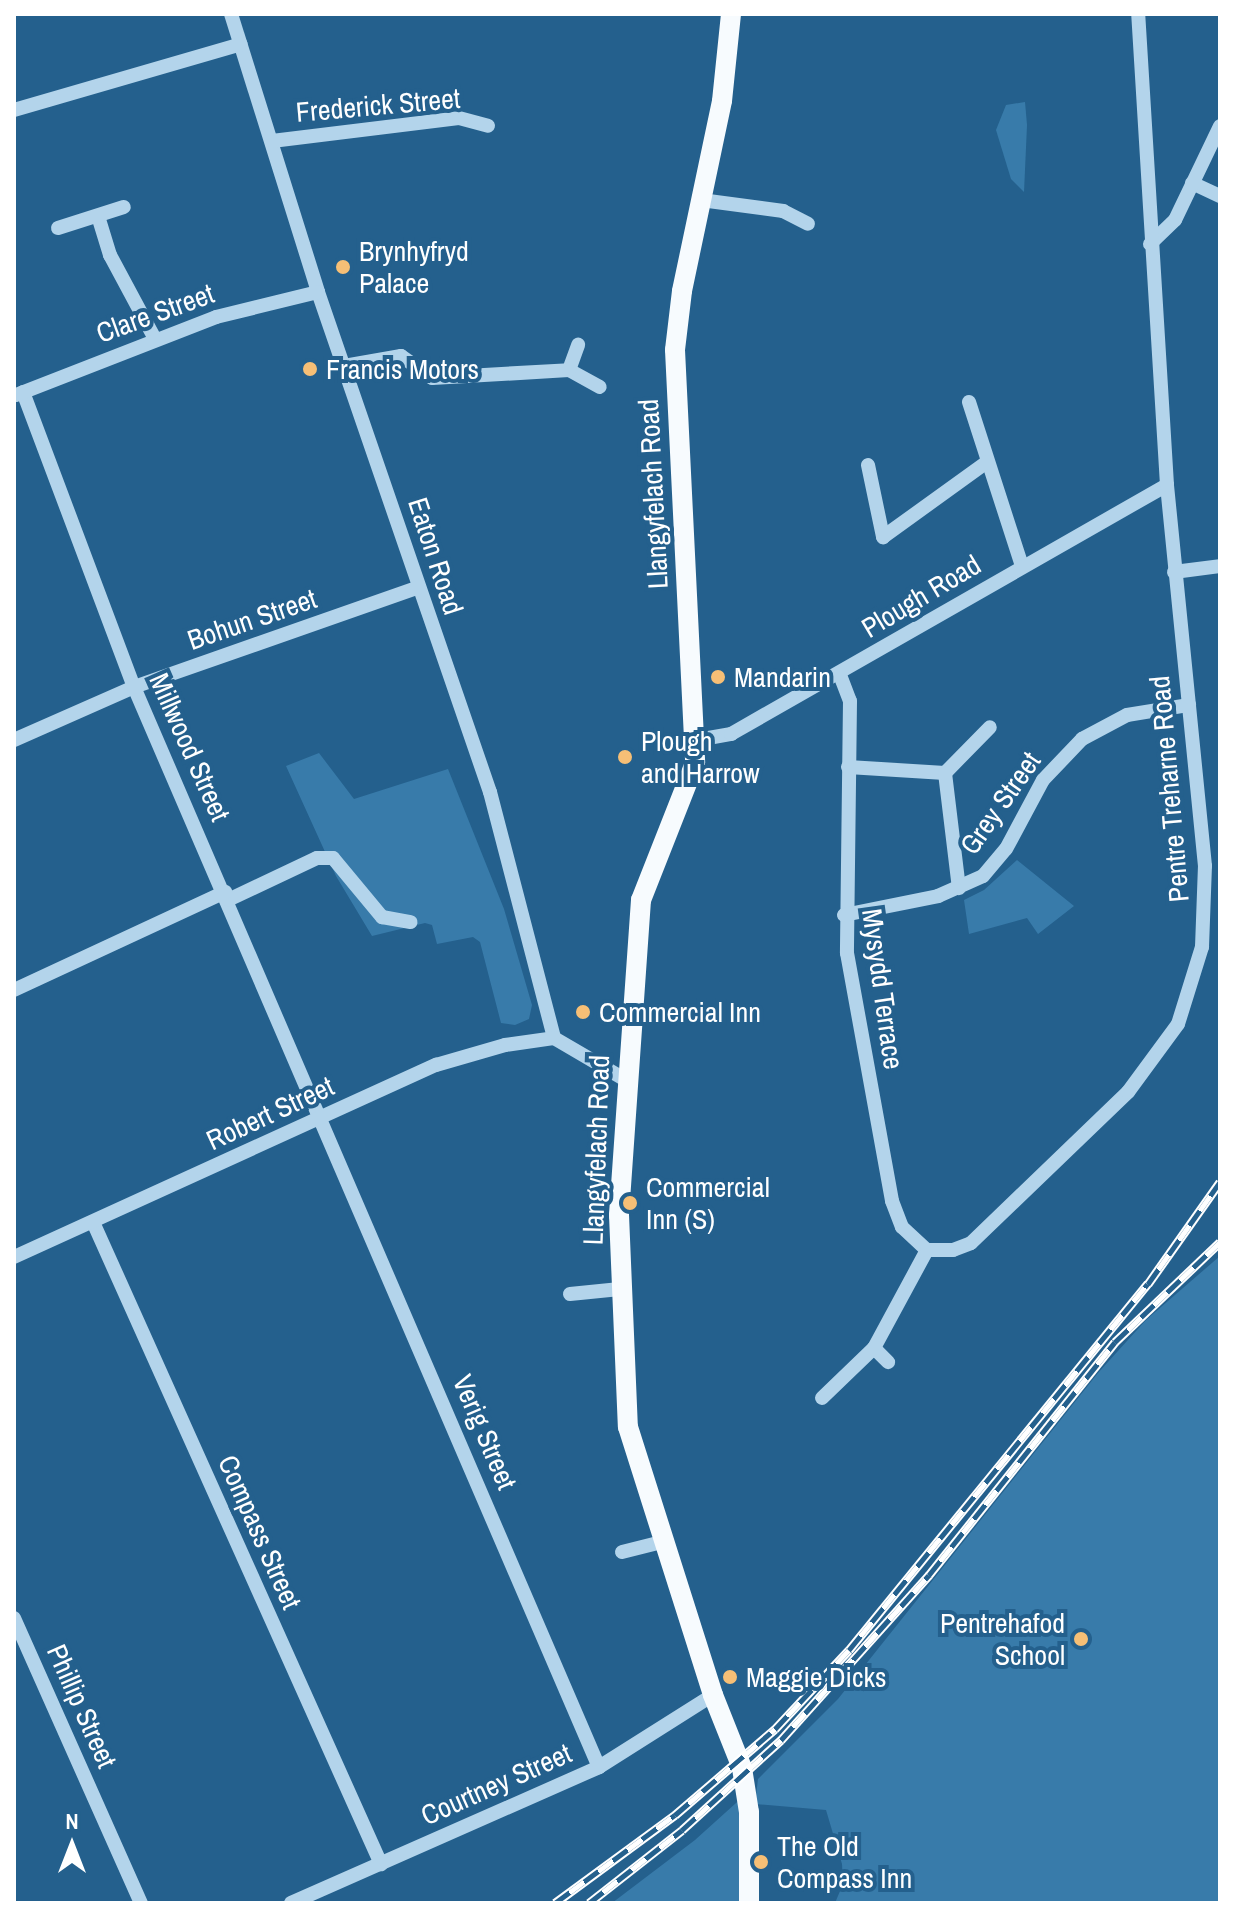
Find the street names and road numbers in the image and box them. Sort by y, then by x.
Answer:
street label: Frederick Street [295,81,461,129]
street label: Clare Street [92,276,218,350]
street label: Llangyfelach Road [631,398,675,590]
street label: Eaton Road [401,493,471,619]
street label: Plough Road [855,547,987,645]
street label: Bohun Street [183,581,321,657]
street label: Millwood Street [142,668,238,826]
street label: Pentre Treharne Road [1142,674,1196,904]
street label: Grey Street [953,745,1047,861]
street label: Mysydd Terrace [855,906,911,1072]
street label: Llangyfelach Road [576,1054,616,1246]
street label: Robert Street [201,1069,339,1157]
street label: Verig Street [446,1370,524,1494]
street label: Compass Street [211,1450,309,1614]
street label: Phillip Street [40,1639,124,1773]
street label: Courtney Street [416,1736,576,1832]

